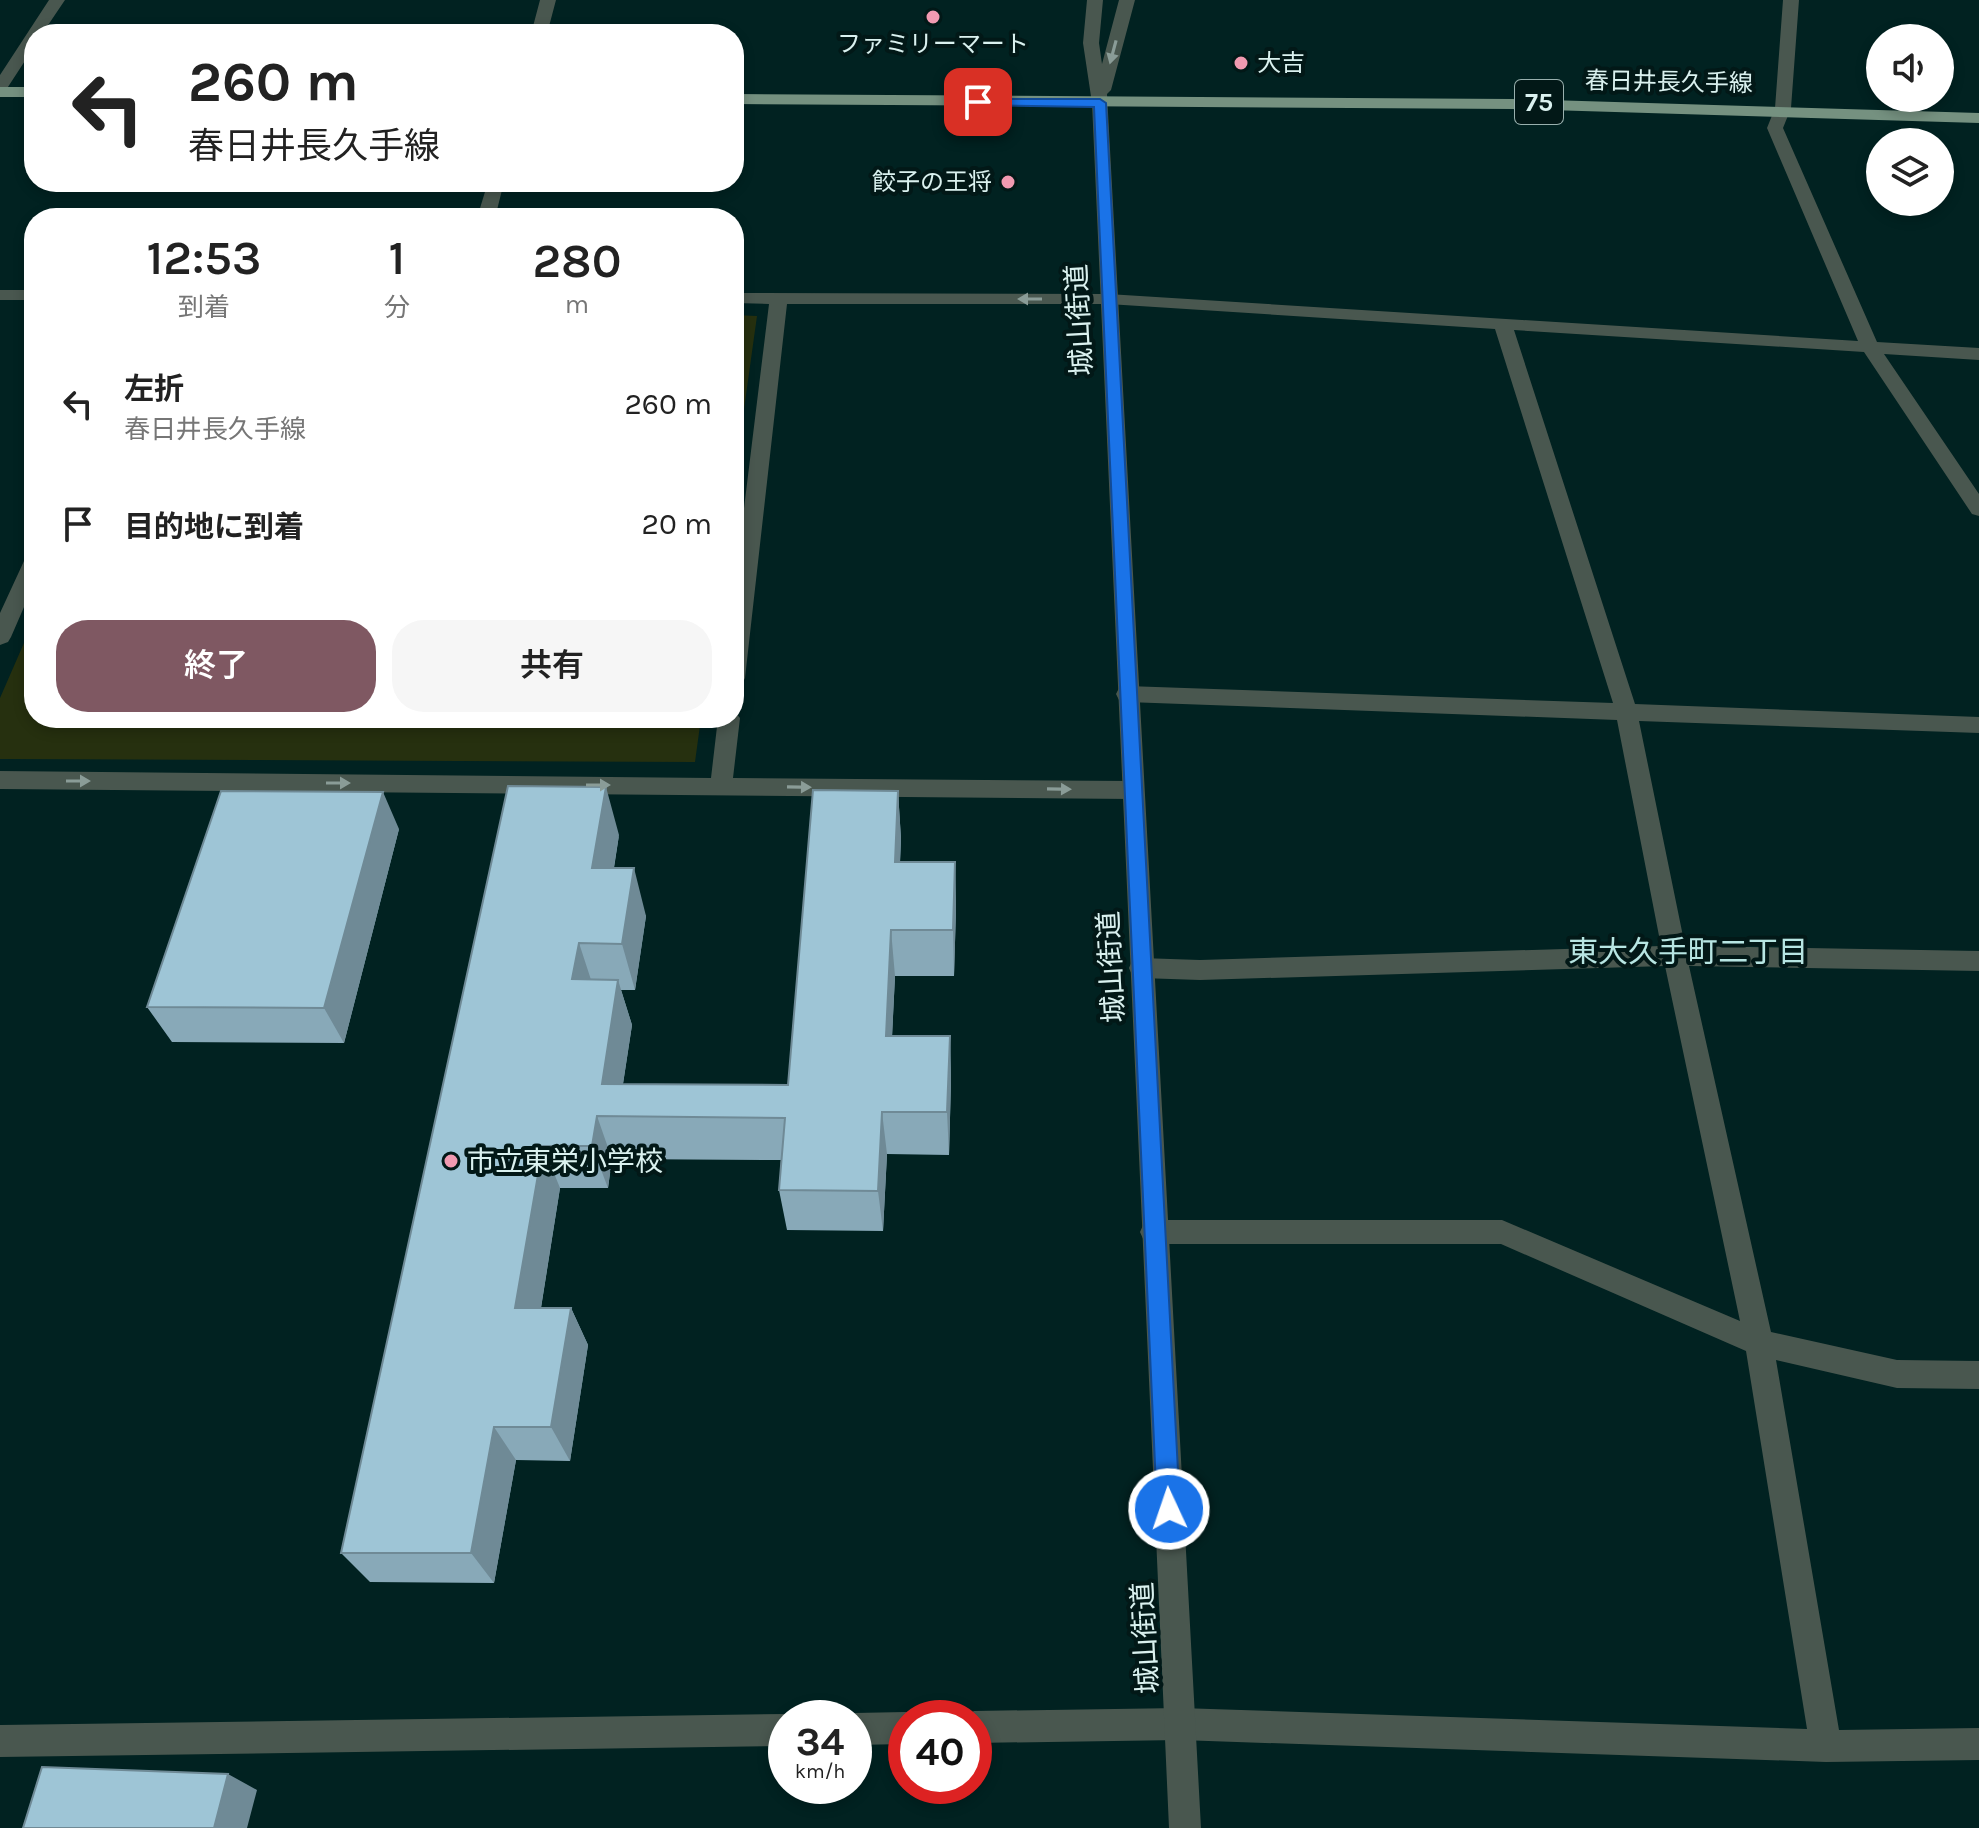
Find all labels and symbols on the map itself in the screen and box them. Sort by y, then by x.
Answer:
marker: ファミリーマート [924,8,942,26]
place label: ファミリーマート [837,30,1029,58]
one-way arrow [1107,39,1119,64]
place label: 大吉 [1257,49,1305,77]
marker: 大吉 [1232,54,1250,72]
street label: 春日井長久手線 [1585,67,1753,97]
pin [944,68,1012,136]
road number: 75 [1515,80,1563,124]
place label: 餃子の王将 [872,168,992,196]
marker: 餃子の王将 [999,173,1017,191]
street label: 城山街道 [1060,263,1098,377]
one-way arrow [1017,293,1042,305]
one-way arrow [66,775,91,787]
one-way arrow [326,777,351,789]
one-way arrow [586,779,611,791]
one-way arrow [787,780,812,793]
one-way arrow [1047,783,1072,795]
street label: 城山街道 [1092,910,1130,1024]
district label: 東大久手町二丁目 [1568,934,1808,970]
place label: 市立東栄小学校 [467,1145,663,1178]
marker: 市立東栄小学校 [442,1152,460,1170]
position arrow [1127,1467,1211,1551]
street label: 城山街道 [1126,1581,1164,1695]
speed limit sign: 40 [888,1700,992,1804]

